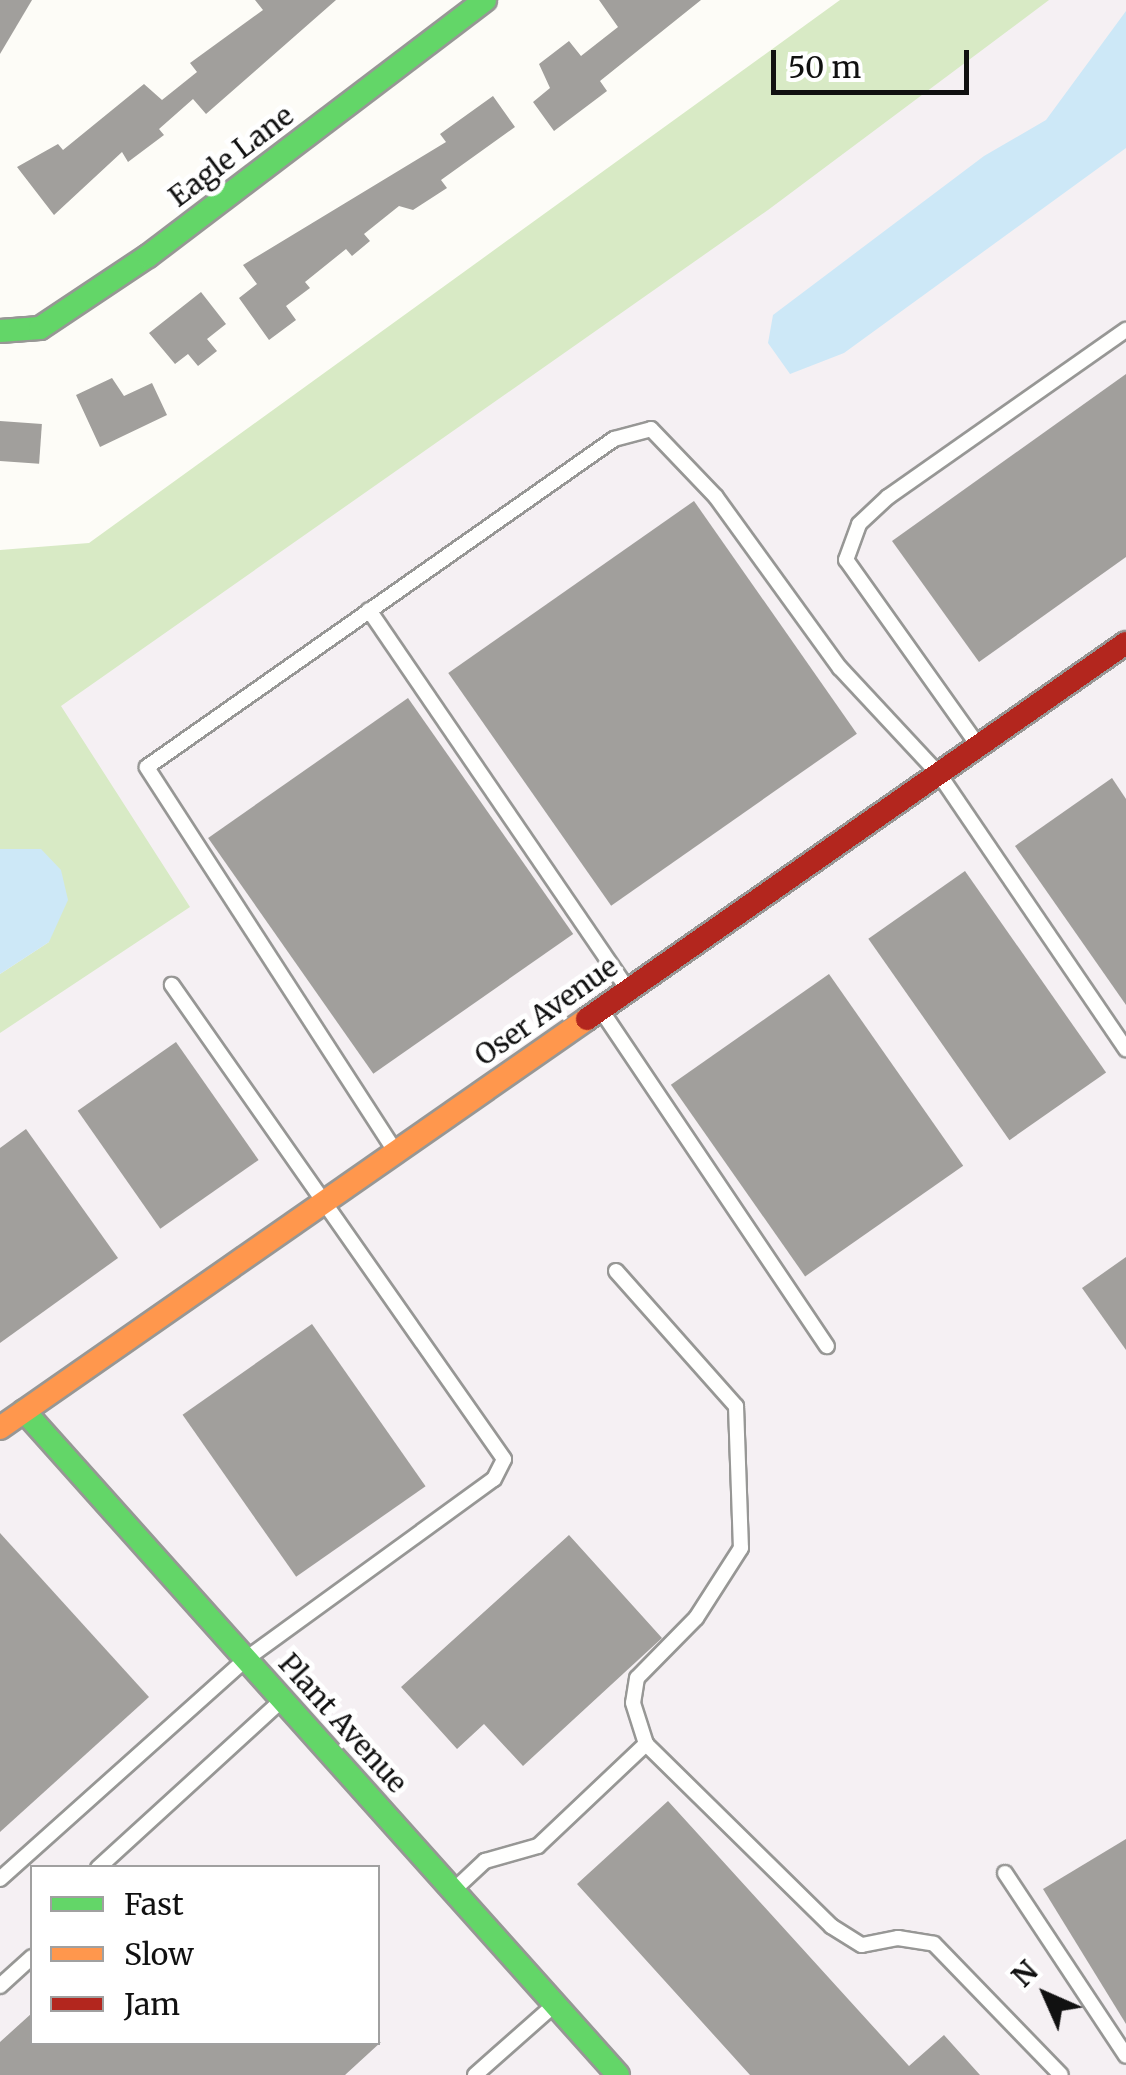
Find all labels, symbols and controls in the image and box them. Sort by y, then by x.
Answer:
scale bar [776,30,974,92]
text: 50 m [788,48,861,86]
street label: Eagle Lane [162,98,300,214]
street label: Oser Avenue [468,950,624,1072]
street label: Plant Avenue [272,1647,414,1799]
legend [30,1865,380,2045]
text: Fast [124,1885,184,1923]
text: Slow [124,1935,194,1973]
north arrow [996,1945,1096,2045]
text: N [1004,1953,1045,1994]
text: Jam [124,1985,180,2023]

